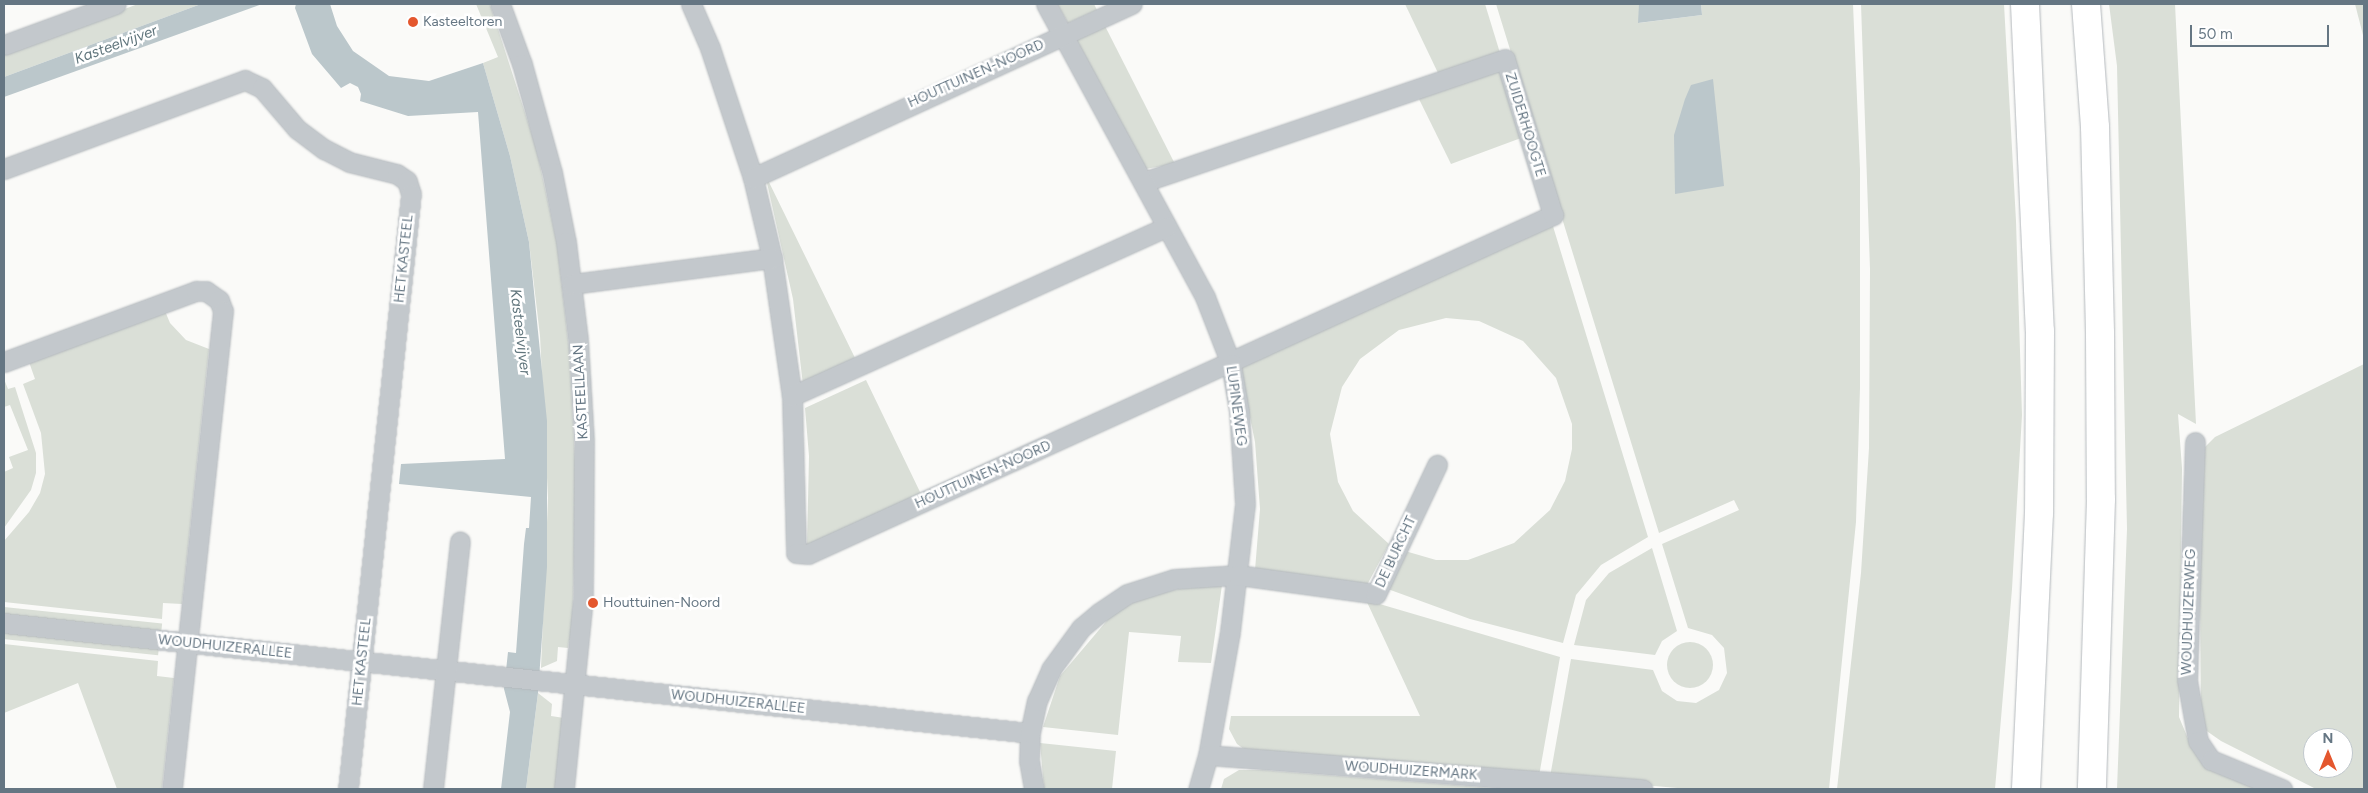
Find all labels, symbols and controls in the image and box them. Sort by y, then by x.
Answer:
place label: Kasteeltoren [423,14,502,30]
scale bar [2193,15,2332,47]
marker: Kasteeltoren [407,16,419,28]
water label: Kasteelvijver [72,22,160,68]
text: 50 m [2198,25,2233,43]
street label: HOUTTUINEN-NOORD [905,36,1047,112]
street label: ZUIDERHOOGTE [1501,71,1549,179]
street label: HET KASTEEL [391,214,417,304]
water label: Kasteelvijver [506,288,534,376]
street label: KASTEELLAAN [570,344,592,440]
street label: LUPINEWEG [1222,365,1250,447]
street label: HOUTTUINEN-NOORD [912,437,1054,513]
street label: DE BURCHT [1372,514,1420,590]
street label: WOUDHUIZERWEG [2178,549,2200,675]
place label: Houttuinen-Noord [603,595,720,611]
marker: Houttuinen-Noord [587,597,599,609]
street label: HET KASTEEL [349,617,375,707]
street label: WOUDHUIZERALLEE [157,632,293,662]
street label: WOUDHUIZERALLEE [670,687,806,717]
north arrow [2303,728,2353,778]
text: N [2323,730,2333,747]
street label: WOUDHUIZERMARK [1344,758,1478,784]

